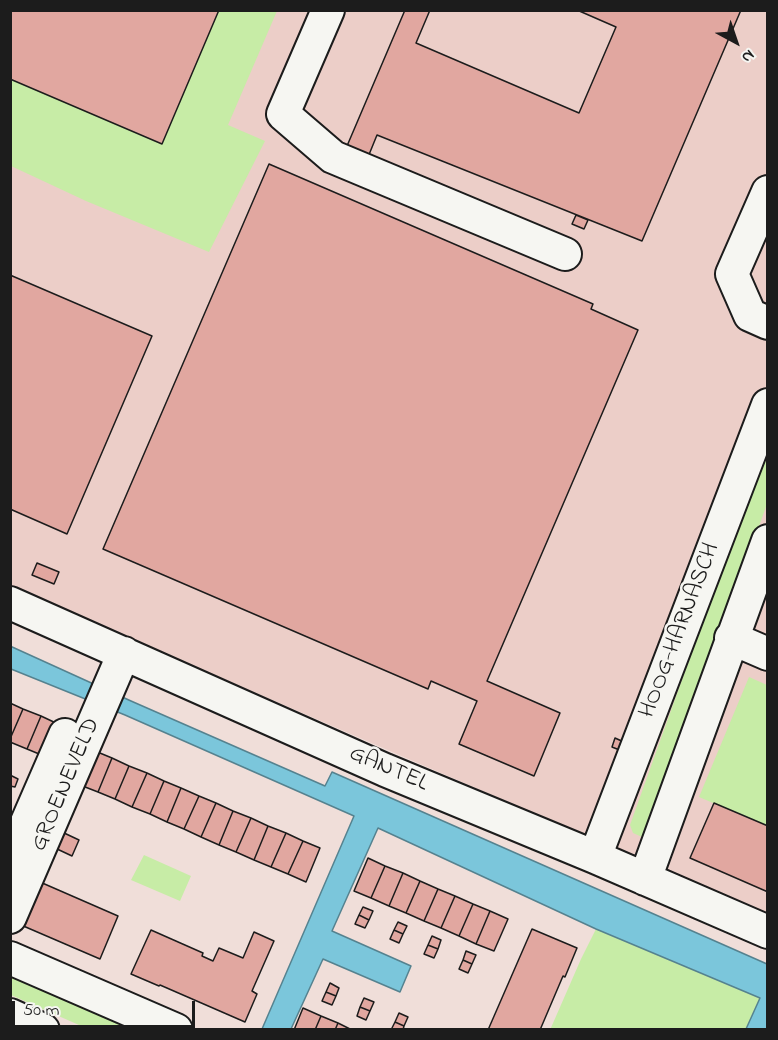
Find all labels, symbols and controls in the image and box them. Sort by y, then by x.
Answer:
north arrow [706,12,766,72]
text: N [736,43,759,68]
street label: HOOG-HARNASCH [634,539,728,723]
street label: GROENEVELD [26,714,108,856]
street label: GANTEL [344,740,432,800]
scale bar [15,989,198,1027]
text: 50 m [23,998,60,1024]

